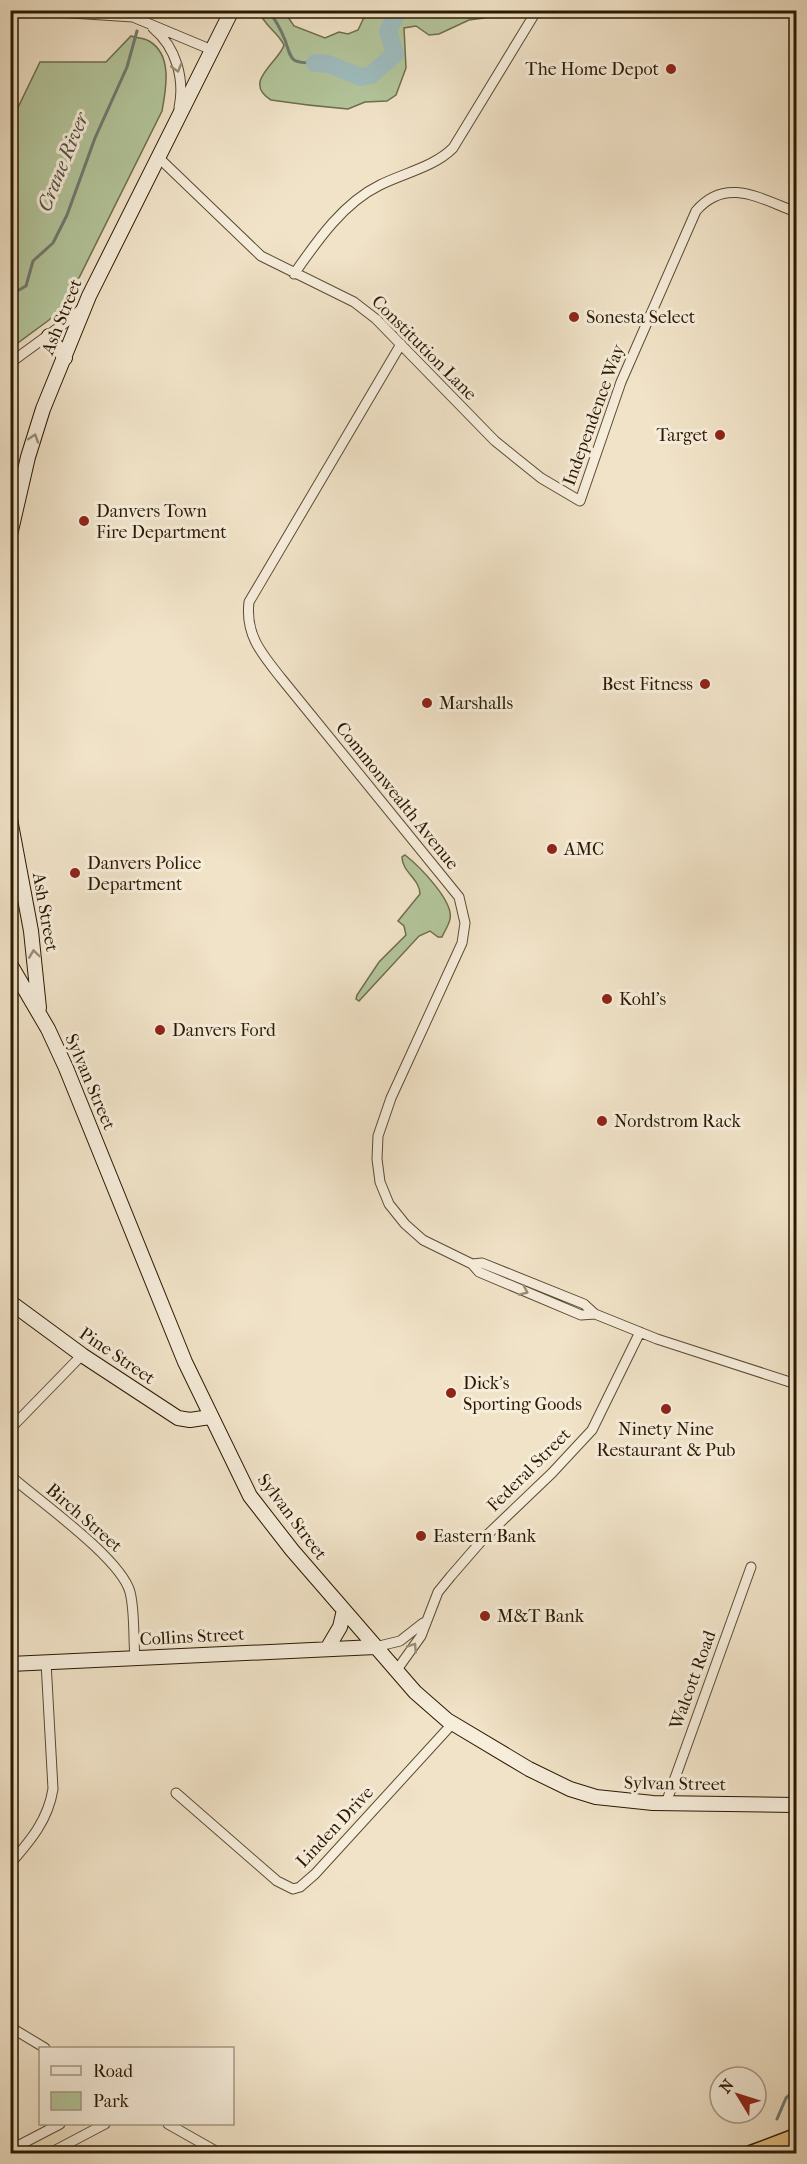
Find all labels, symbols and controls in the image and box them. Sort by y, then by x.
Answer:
place label: The Home Depot [525,59,660,80]
one-way arrow [170,62,182,73]
marker: The Home Depot [664,62,678,76]
water label: Crane River [33,107,94,215]
street label: Ash Street [37,276,87,359]
street label: Constitution Lane [367,291,481,405]
place label: Sonesta Select [586,307,696,328]
marker: Sonesta Select [567,310,581,324]
street label: Independence Way [559,340,630,489]
place label: Target [657,425,709,446]
marker: Target [713,428,727,442]
one-way arrow [27,433,40,444]
place label: Danvers Town Fire Department [96,501,227,543]
marker: Danvers Town Fire Department [77,514,91,528]
place label: Best Fitness [602,674,693,695]
marker: Best Fitness [698,677,712,691]
place label: Marshalls [439,693,513,714]
marker: Marshalls [420,696,434,710]
street label: Commonwealth Avenue [331,718,463,874]
place label: AMC [563,839,604,860]
marker: AMC [545,842,559,856]
place label: Danvers Police Department [87,853,201,895]
marker: Danvers Police Department [68,866,82,880]
street label: Ash Street [28,870,62,954]
one-way arrow [28,950,40,959]
place label: Kohl's [619,989,667,1010]
marker: Kohl's [600,992,614,1006]
place label: Danvers Ford [172,1020,276,1041]
marker: Danvers Ford [153,1023,167,1037]
street label: Sylvan Street [60,1031,120,1134]
place label: Nordstrom Rack [614,1111,742,1132]
marker: Nordstrom Rack [595,1114,609,1128]
one-way arrow [517,1284,528,1296]
street label: Pine Street [75,1323,159,1389]
place label: Dick's Sporting Goods [463,1373,582,1415]
marker: Dick's Sporting Goods [444,1386,458,1400]
marker: Ninety Nine Restaurant & Pub [659,1402,673,1416]
place label: Ninety Nine Restaurant & Pub [597,1419,735,1461]
street label: Federal Street [483,1423,576,1516]
street label: Sylvan Street [253,1470,331,1565]
street label: Birch Street [42,1479,127,1557]
place label: Eastern Bank [433,1526,537,1547]
marker: Eastern Bank [414,1529,428,1543]
place label: M&T Bank [497,1606,585,1627]
marker: M&T Bank [478,1609,492,1623]
street label: Collins Street [139,1624,245,1650]
street label: Walcott Road [665,1628,721,1733]
one-way arrow [406,1643,417,1654]
street label: Sylvan Street [624,1773,727,1795]
street label: Linden Drive [292,1782,378,1872]
legend [39,2047,234,2125]
text: Road [93,2061,133,2082]
north arrow [708,2065,768,2125]
text: N [715,2075,738,2097]
text: Park [93,2091,130,2112]

